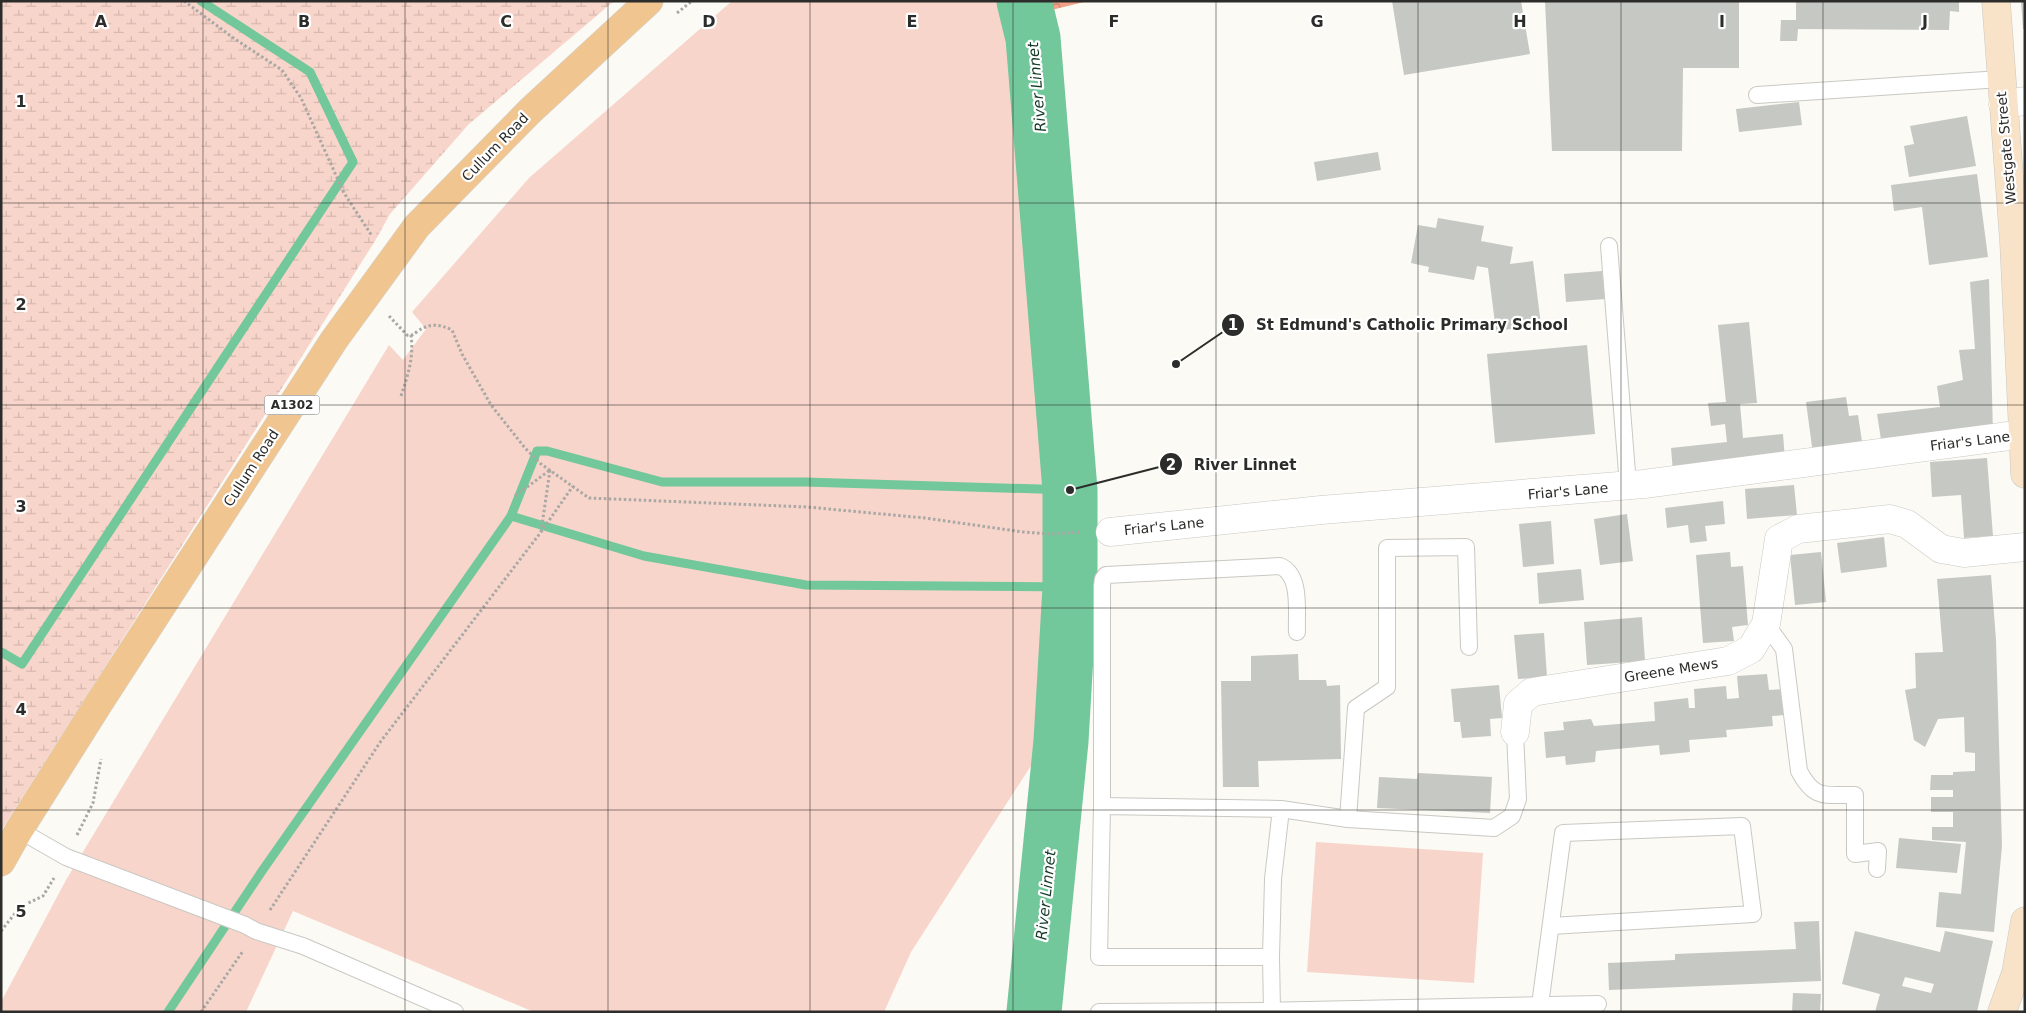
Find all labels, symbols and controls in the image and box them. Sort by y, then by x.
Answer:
text: A [95,12,108,31]
text: B [298,12,310,31]
text: C [500,12,512,31]
text: D [702,12,716,31]
text: E [907,12,917,31]
text: F [1109,12,1119,31]
text: G [1310,12,1324,31]
text: H [1513,12,1527,31]
text: I [1719,12,1725,31]
text: J [1921,12,1928,31]
water label: River Linnet [1024,40,1050,133]
street label: Westgate Street [1993,91,2019,205]
text: 1 [15,92,27,111]
street label: Cullum Road [458,110,532,184]
text: 2 [15,295,27,314]
callout: St Edmund's Catholic Primary School [1221,310,1578,340]
text: 1 [1228,316,1238,334]
text: St Edmund's Catholic Primary School [1256,316,1568,334]
road number: A1302 [264,396,320,414]
street label: Cullum Road [220,427,282,509]
street label: Friar's Lane [1929,428,2011,454]
callout: River Linnet [1159,449,1307,479]
text: 2 [1166,456,1176,474]
text: River Linnet [1194,456,1296,474]
street label: Friar's Lane [1527,480,1609,502]
text: 3 [15,497,27,516]
street label: Friar's Lane [1123,514,1205,538]
street label: Greene Mews [1623,655,1719,685]
text: 4 [15,700,27,719]
water label: River Linnet [1032,848,1060,941]
text: 5 [15,902,27,921]

